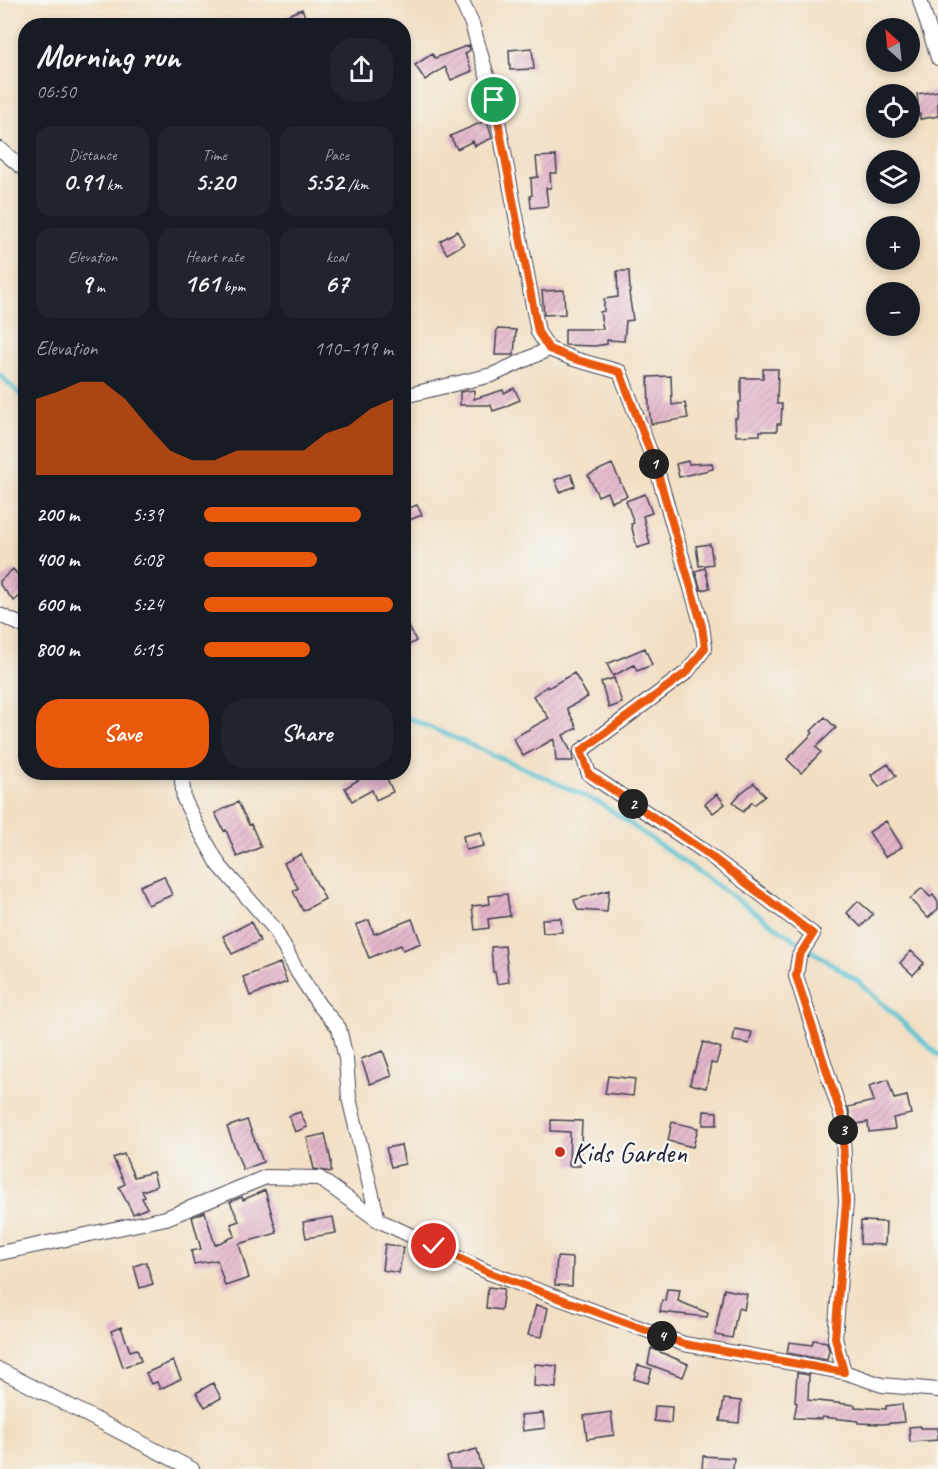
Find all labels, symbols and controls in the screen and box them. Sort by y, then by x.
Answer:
north arrow [866,18,920,72]
map controls [866,18,920,336]
text: Morning run [36,35,180,77]
button: share [330,38,393,101]
pin [468,74,519,125]
text: 06:50 [36,79,76,104]
icon: arrive [477,83,510,116]
button: locate [866,84,920,138]
text: Distance [69,145,116,165]
text: Time [202,145,227,165]
text: Pace [324,145,349,165]
button: layers [866,150,920,204]
text: 0.91 [63,165,103,198]
text: 5:20 [195,165,234,198]
text: 5:52 [304,165,344,198]
text: km [103,175,122,195]
text: /km [344,175,369,195]
button: + [866,216,920,270]
text: Elevation [68,247,117,267]
text: Heart rate [185,247,244,267]
text: kcal [326,247,347,267]
text: 9 [80,267,92,300]
text: 161 [184,267,219,300]
text: 67 [325,267,348,300]
text: m [92,277,105,297]
text: bpm [219,277,245,297]
button: − [866,282,920,336]
text: Elevation [36,336,98,361]
text: 110–119 m [314,336,393,361]
pin: 1 [639,449,669,479]
text: 1 [650,454,658,474]
text: 200 m [36,502,79,527]
text: 5:39 [132,502,163,527]
text: 400 m [36,547,79,572]
text: 6:08 [132,547,163,572]
text: 600 m [36,592,80,617]
text: 5:24 [132,592,163,617]
text: 800 m [36,637,79,662]
text: 6:15 [132,637,163,662]
button: Save [36,699,209,768]
button: Share [221,699,393,768]
pin: 2 [618,789,648,819]
text: 2 [629,794,637,814]
pin: 3 [828,1115,858,1145]
text: 3 [839,1120,847,1140]
place label: Kids Garden [572,1135,687,1170]
marker: Kids Garden [553,1145,567,1159]
pin [408,1220,459,1271]
icon: check [417,1229,450,1262]
pin: 4 [647,1321,677,1351]
text: 4 [658,1326,666,1346]

